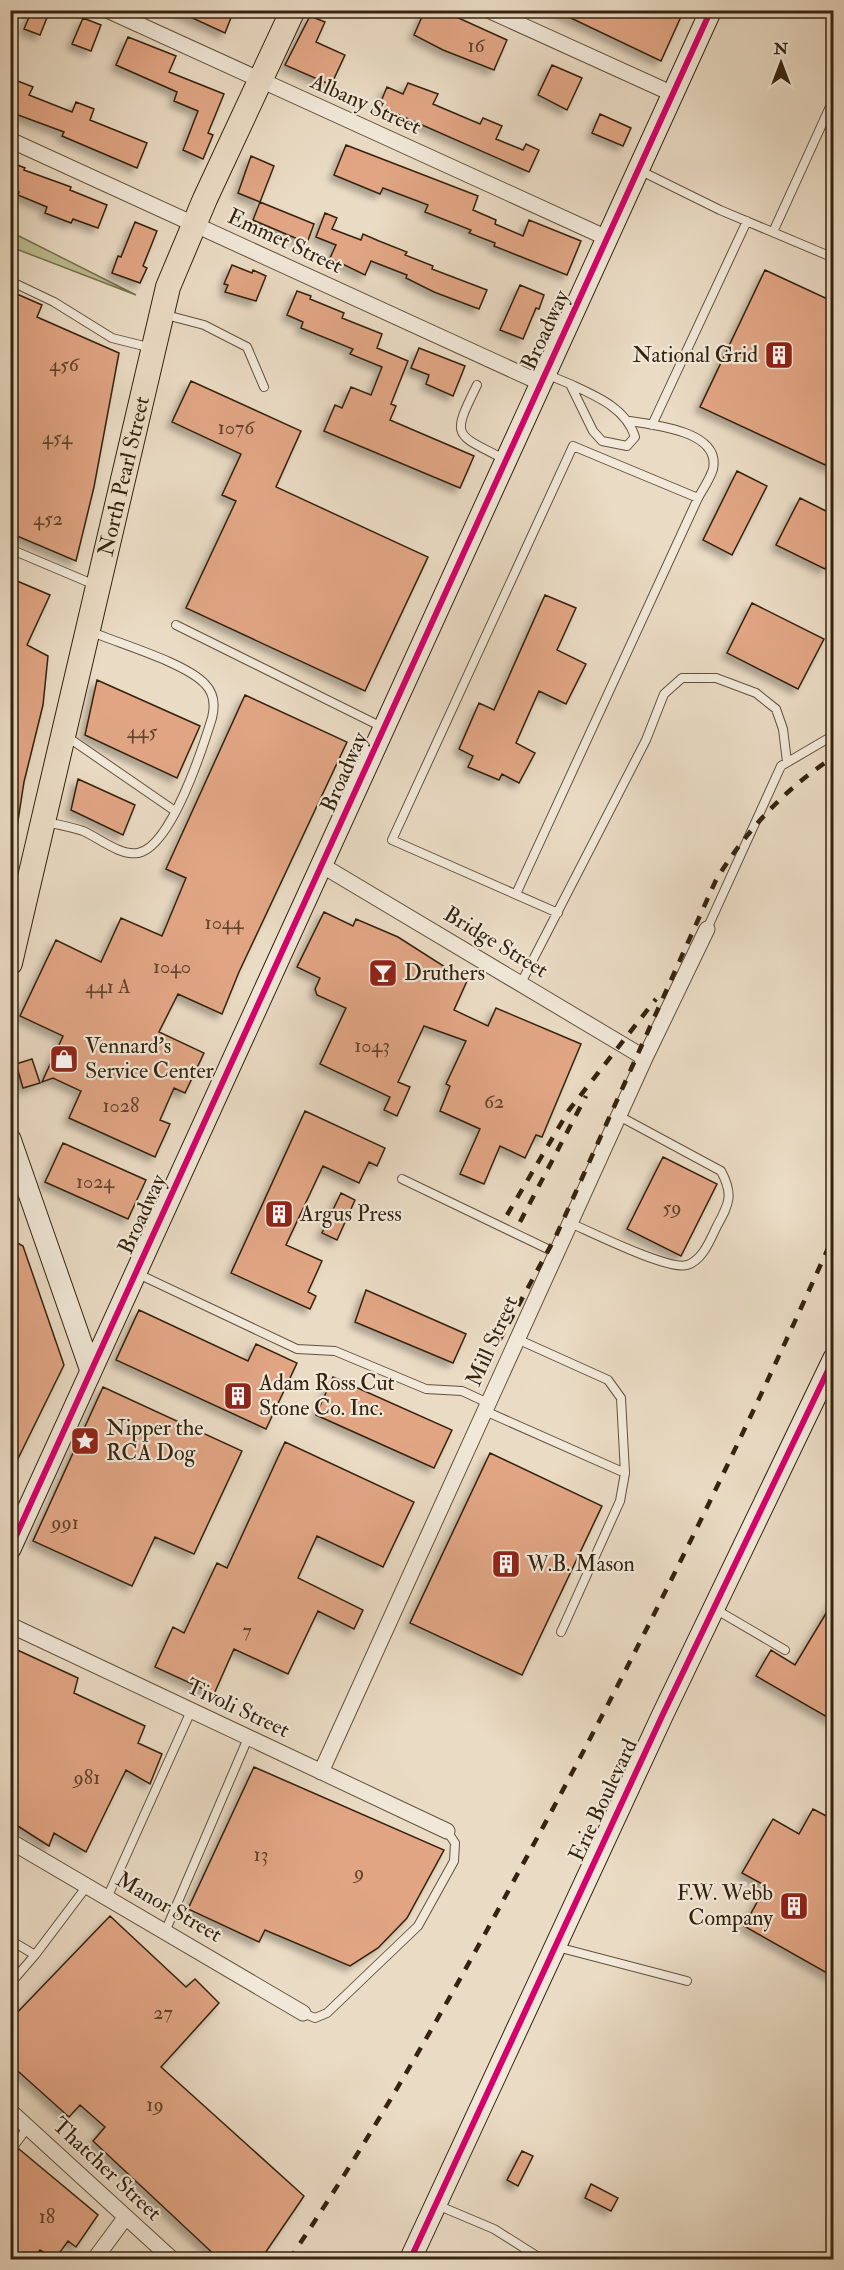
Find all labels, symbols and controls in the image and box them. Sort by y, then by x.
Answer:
house number: 16 [467,33,485,58]
north arrow [751,33,811,93]
text: N [773,39,789,59]
street label: Albany Street [306,67,425,141]
street label: Emmet Street [223,202,347,280]
street label: Broadway [514,285,576,374]
building icon: National Grid [763,339,795,371]
place label: National Grid [632,341,758,369]
house number: 456 [49,352,80,377]
street label: North Pearl Street [92,393,156,559]
house number: 1076 [218,415,255,440]
house number: 454 [42,425,73,450]
house number: 452 [33,506,63,531]
house number: 445 [127,719,157,744]
street label: Broadway [314,727,374,816]
street label: Bridge Street [439,900,553,984]
house number: 1044 [205,910,245,935]
house number: 1040 [153,954,191,979]
bar icon: Druthers [367,957,399,989]
place label: Druthers [404,959,485,987]
house number: 441 A [85,974,131,999]
place label: Vennard's Service Center [85,1032,215,1085]
house number: 1043 [354,1033,390,1058]
shop icon: Vennard's Service Center [48,1043,80,1075]
house number: 62 [484,1089,504,1114]
house number: 1028 [103,1093,139,1118]
house number: 1024 [76,1169,115,1194]
street label: Broadway [111,1169,173,1258]
house number: 59 [662,1195,682,1220]
building icon: Argus Press [263,1198,295,1230]
place label: Argus Press [299,1200,402,1228]
street label: Mill Street [460,1291,524,1391]
place label: Adam Ross Cut Stone Co. Inc. [258,1369,395,1422]
building icon: Adam Ross Cut Stone Co. Inc. [222,1380,254,1412]
place label: Nipper the RCA Dog [106,1414,203,1467]
place icon: Nipper the RCA Dog [69,1425,101,1457]
house number: 991 [49,1510,79,1535]
building icon: W.B. Mason [490,1548,522,1580]
place label: W.B. Mason [526,1550,635,1578]
house number: 7 [242,1618,252,1643]
street label: Tivoli Street [182,1672,294,1744]
street label: Erie Boulevard [562,1734,644,1866]
house number: 981 [72,1765,100,1790]
house number: 13 [254,1842,268,1867]
house number: 9 [352,1860,364,1885]
street label: Manor Street [111,1865,227,1949]
place label: F.W. Webb Company [677,1879,773,1933]
building icon: F.W. Webb Company [778,1890,810,1922]
house number: 27 [153,2000,173,2025]
house number: 19 [146,2092,164,2117]
street label: Thatcher Street [46,2111,168,2227]
house number: 18 [39,2204,55,2229]

